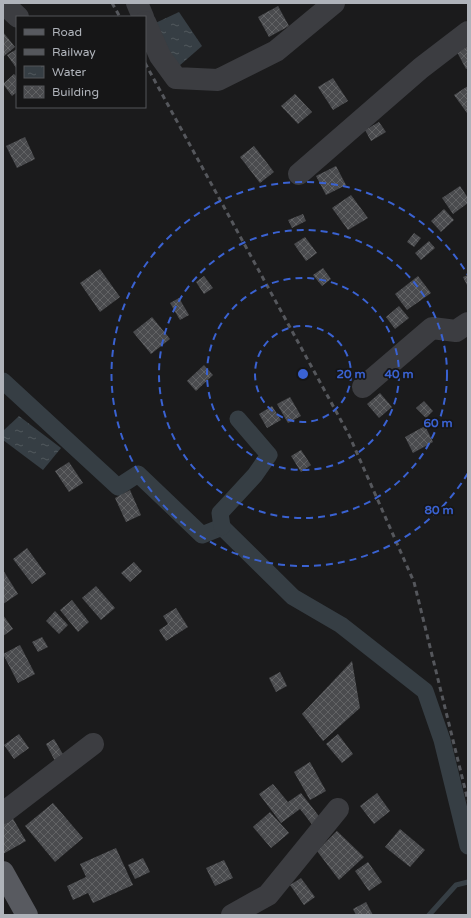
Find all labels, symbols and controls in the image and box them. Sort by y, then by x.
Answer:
legend [16,16,146,108]
text: Road [52,25,82,39]
text: Railway [52,45,96,59]
text: Water [52,65,87,79]
text: Building [52,85,99,99]
centre of rings [296,367,310,381]
text: 20 m [336,367,366,381]
text: 40 m [384,367,414,381]
text: 60 m [423,416,453,430]
text: 80 m [424,503,454,517]

